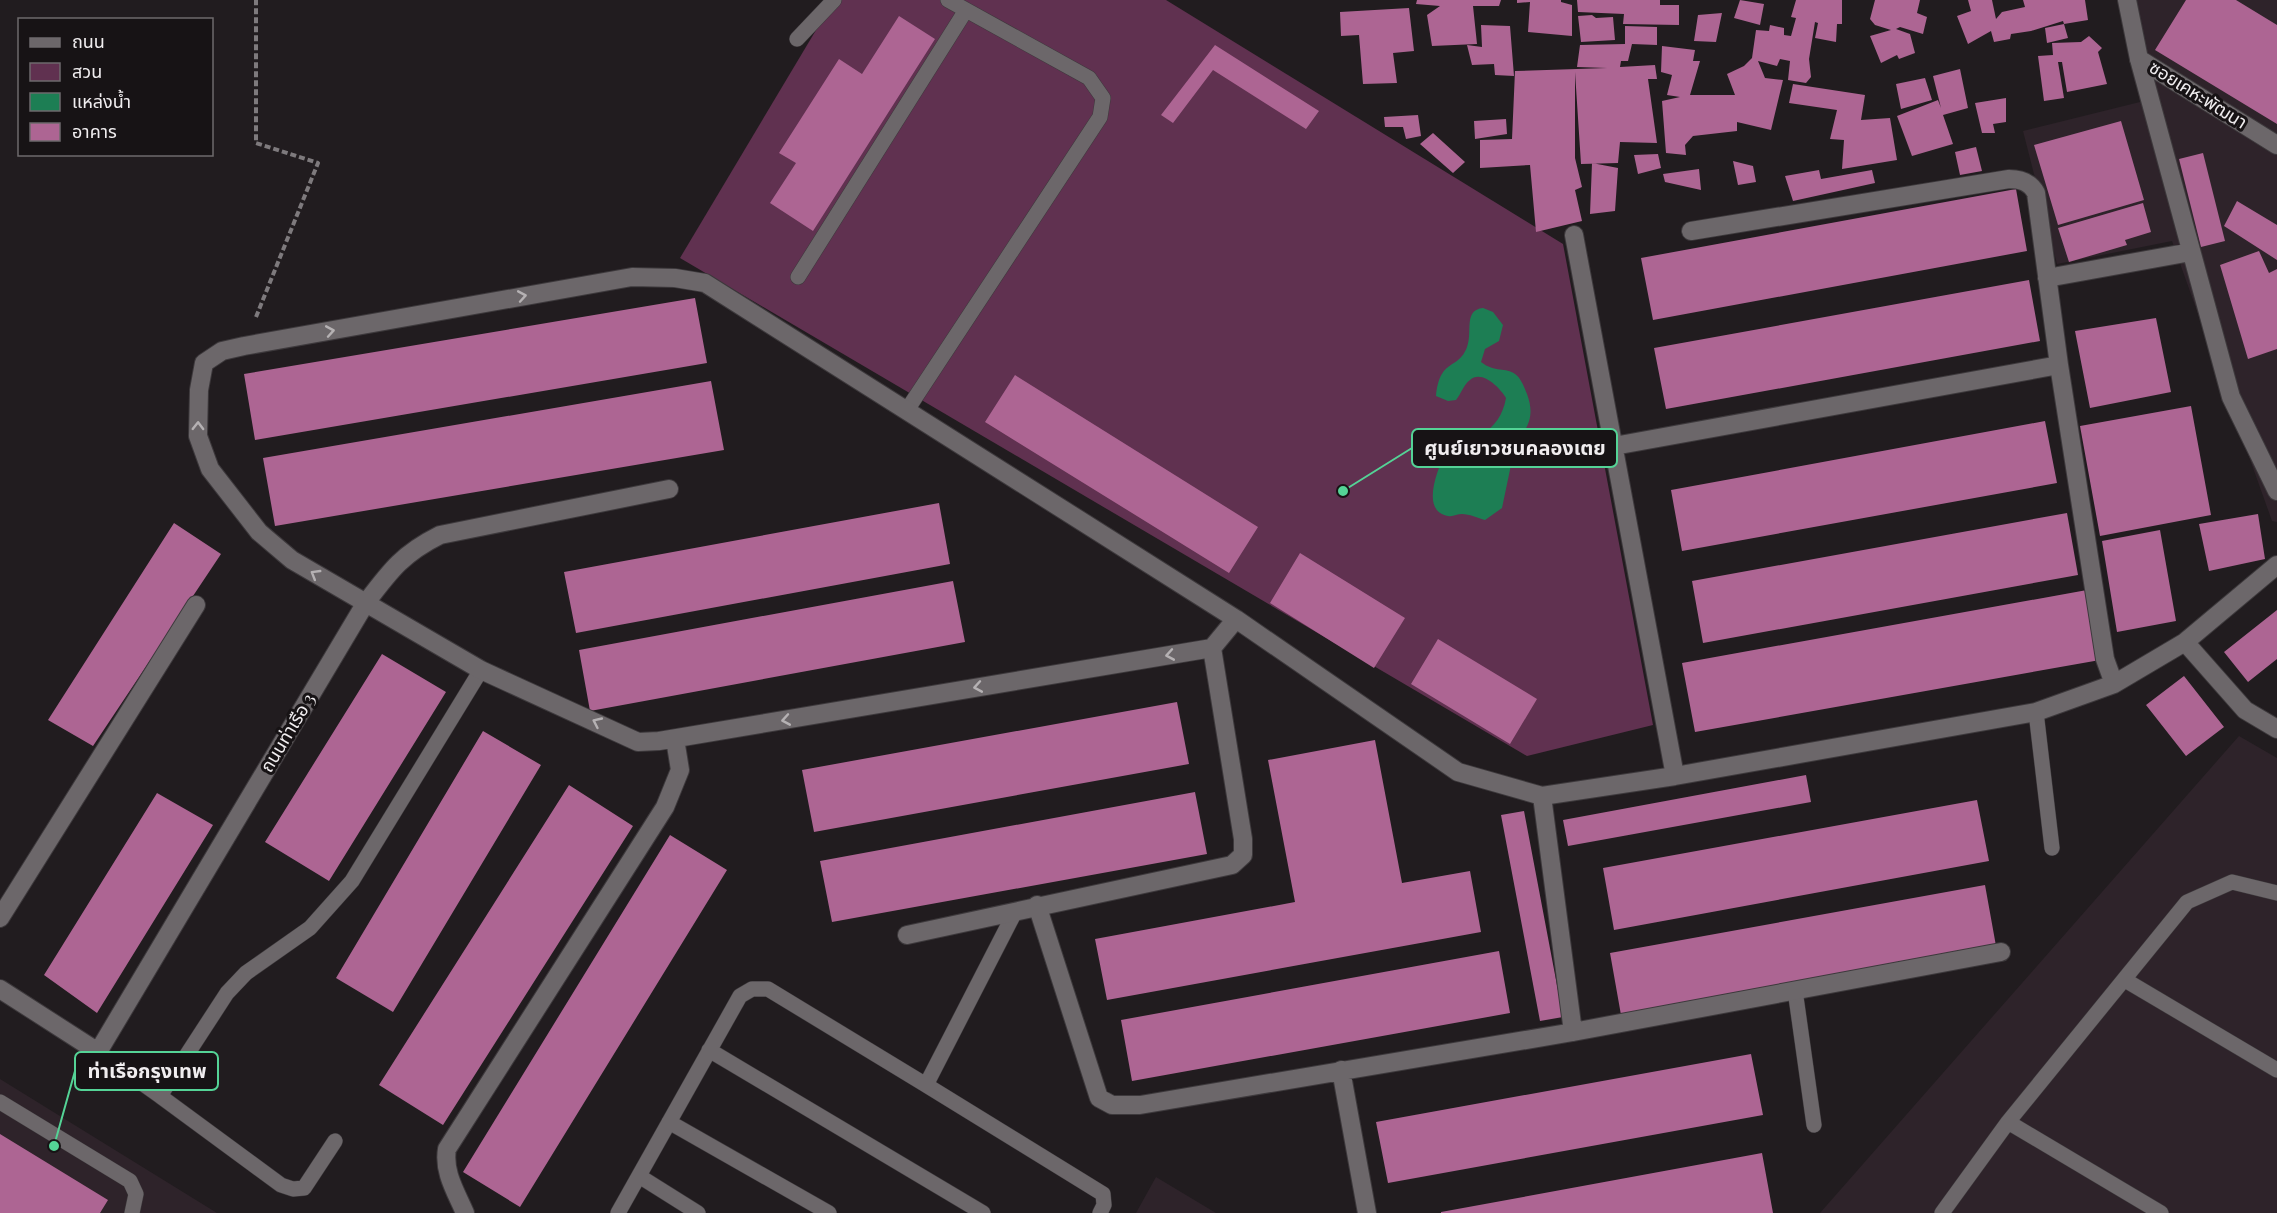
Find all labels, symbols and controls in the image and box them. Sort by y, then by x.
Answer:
legend [18,18,213,156]
text: ถนน [72,29,105,53]
street label: ซอยเคหะพัฒนา [2145,55,2252,134]
text: สวน [72,59,102,83]
text: แหล่งน้ำ [72,89,131,113]
text: อาคาร [72,119,117,143]
one-way arrow [516,290,526,303]
one-way arrow [325,325,334,337]
one-way arrow [192,422,204,431]
callout: ศูนย์เยาวชนคลองเตย [1412,429,1617,467]
text: ศูนย์เยาวชนคลองเตย [1424,433,1606,460]
one-way arrow [311,570,321,581]
one-way arrow [1166,648,1176,661]
one-way arrow [973,681,983,693]
street label: ถนนท่าเรือ 3 [254,689,320,776]
one-way arrow [781,713,791,726]
one-way arrow [592,718,603,730]
callout: ท่าเรือกรุงเทพ [75,1052,218,1090]
text: ท่าเรือกรุงเทพ [87,1056,207,1083]

